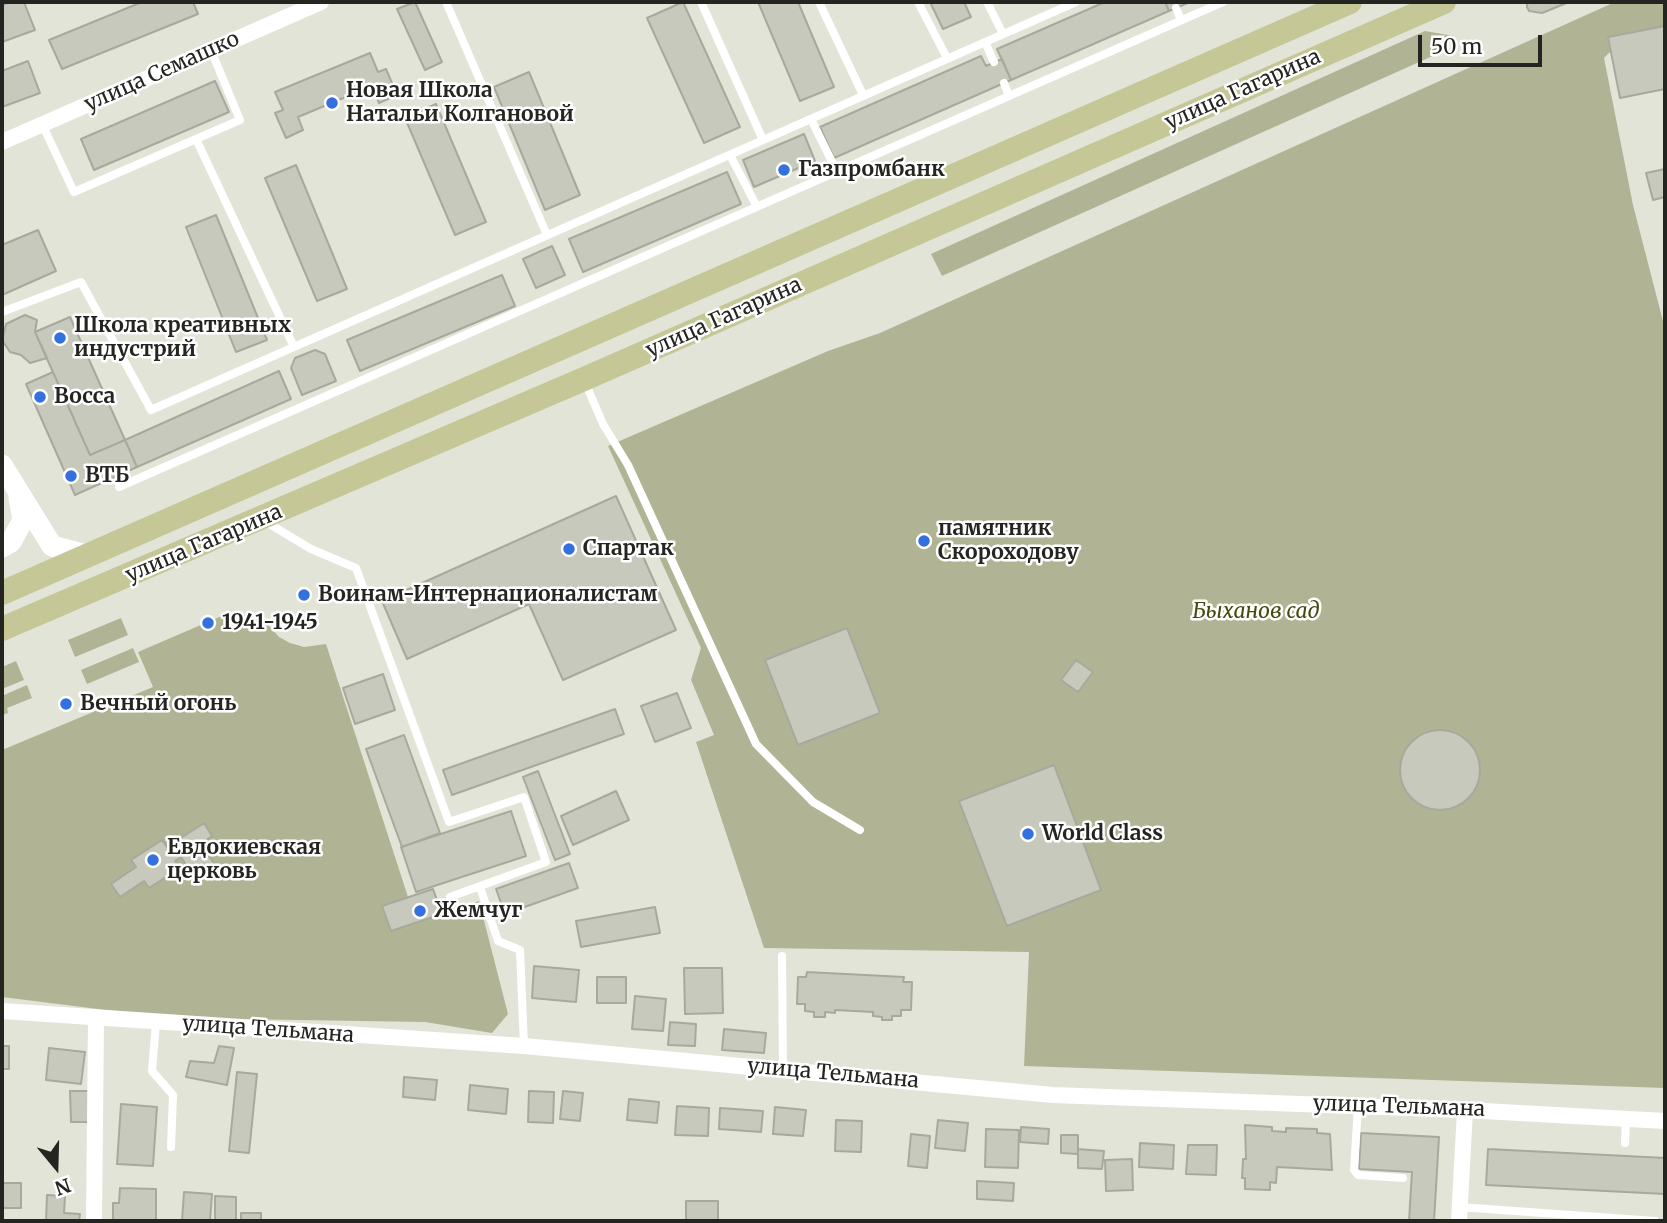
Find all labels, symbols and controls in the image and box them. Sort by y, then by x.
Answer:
scale bar [1422,21,1546,65]
street label: улица Семашко [81,27,243,117]
text: 50 m [1431,33,1482,60]
street label: улица Гагарина [1161,44,1325,136]
place label: Новая Школа Натальи Колгановой [346,78,574,128]
marker: Новая Школа Натальи Колгановой [324,95,340,111]
place label: Газпромбанк [798,157,945,183]
marker: Газпромбанк [776,162,792,178]
street label: улица Гагарина [642,272,806,364]
place label: Школа креативных индустрий [74,313,291,363]
marker: Школа креативных индустрий [52,330,68,346]
place label: Bocca [54,384,115,410]
marker: Bocca [32,389,48,405]
place label: ВТБ [85,463,129,489]
marker: ВТБ [63,468,79,484]
street label: улица Гагарина [122,500,286,588]
place label: памятник Скороходову [938,516,1079,566]
marker: памятник Скороходову [916,533,932,549]
place label: Спартак [583,536,674,562]
marker: Спартак [561,541,577,557]
place label: Воинам-Интернационалистам [318,582,658,608]
marker: Воинам-Интернационалистам [296,587,312,603]
park label: Быханов сад [1193,599,1319,625]
place label: 1941-1945 [222,610,318,636]
marker: 1941-1945 [200,615,216,631]
place label: Вечный огонь [80,691,236,717]
marker: Вечный огонь [58,696,74,712]
place label: World Class [1042,821,1163,847]
marker: World Class [1020,826,1036,842]
place label: Евдокиевская церковь [167,835,321,885]
marker: Евдокиевская церковь [145,852,161,868]
place label: Жемчуг [434,898,522,924]
marker: Жемчуг [412,903,428,919]
street label: улица Тельмана [181,1011,355,1049]
street label: улица Тельмана [746,1054,920,1094]
street label: улица Тельмана [1312,1091,1486,1123]
north arrow [21,1132,91,1202]
text: N [52,1173,74,1201]

